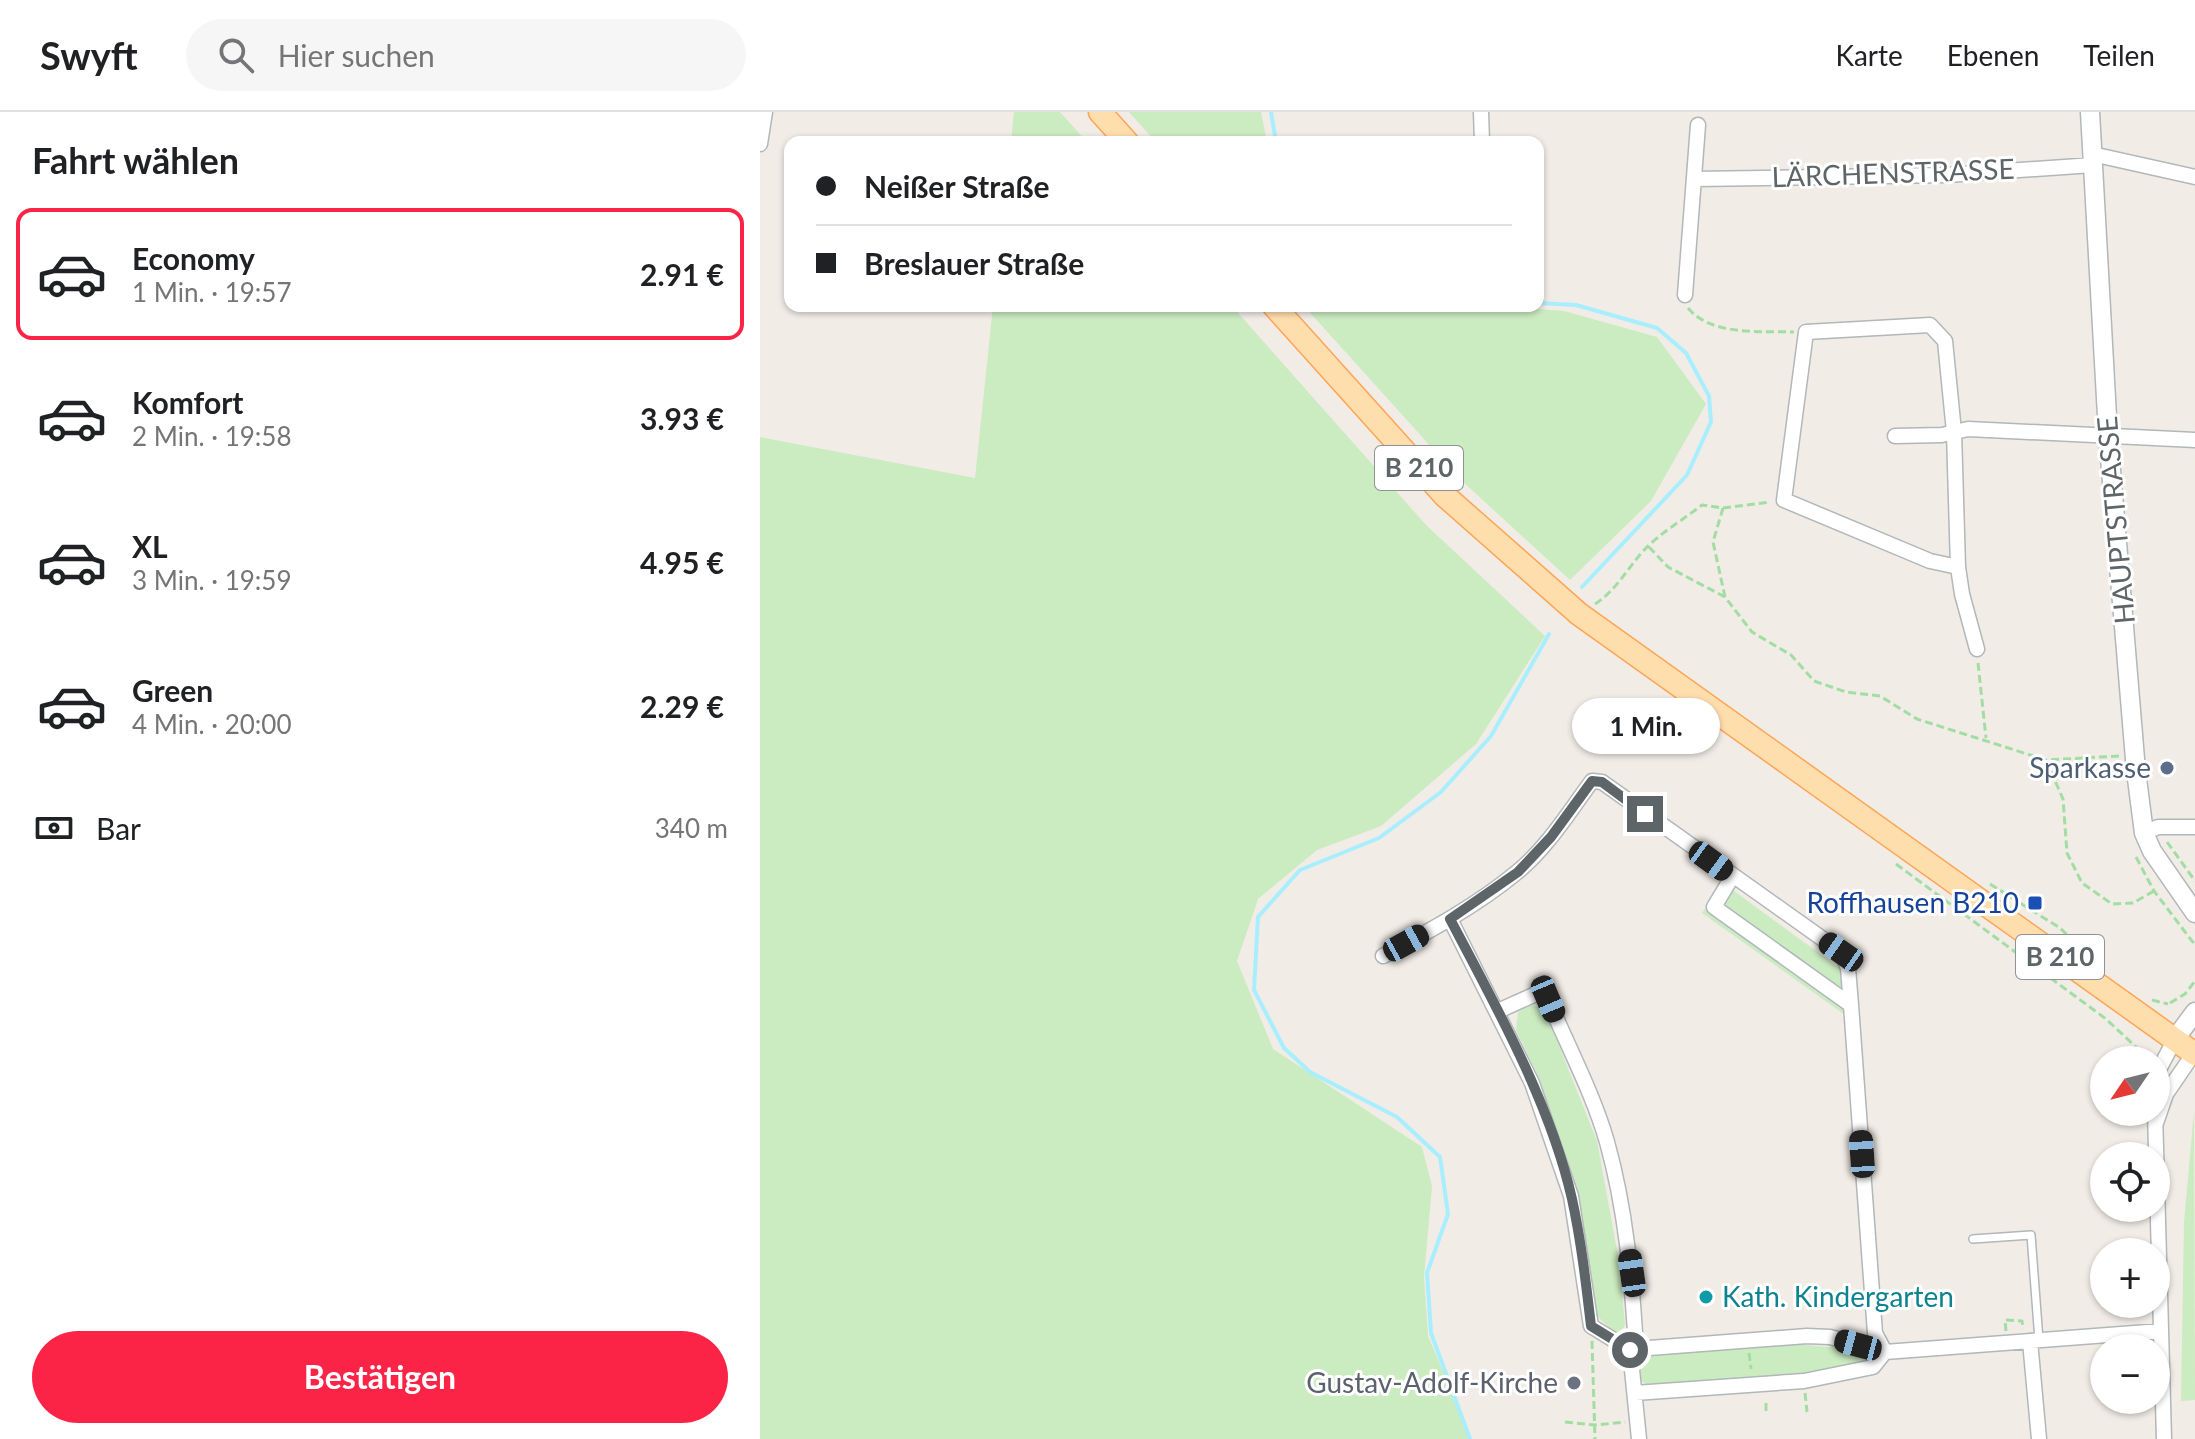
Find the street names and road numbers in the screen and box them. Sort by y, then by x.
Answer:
street label: LÄRCHENSTRASSE [1771,151,2015,193]
street label: HAUPTSTRASSE [2089,415,2141,625]
road number: B 210 [1375,446,1463,490]
road number: B 210 [2016,935,2104,979]

